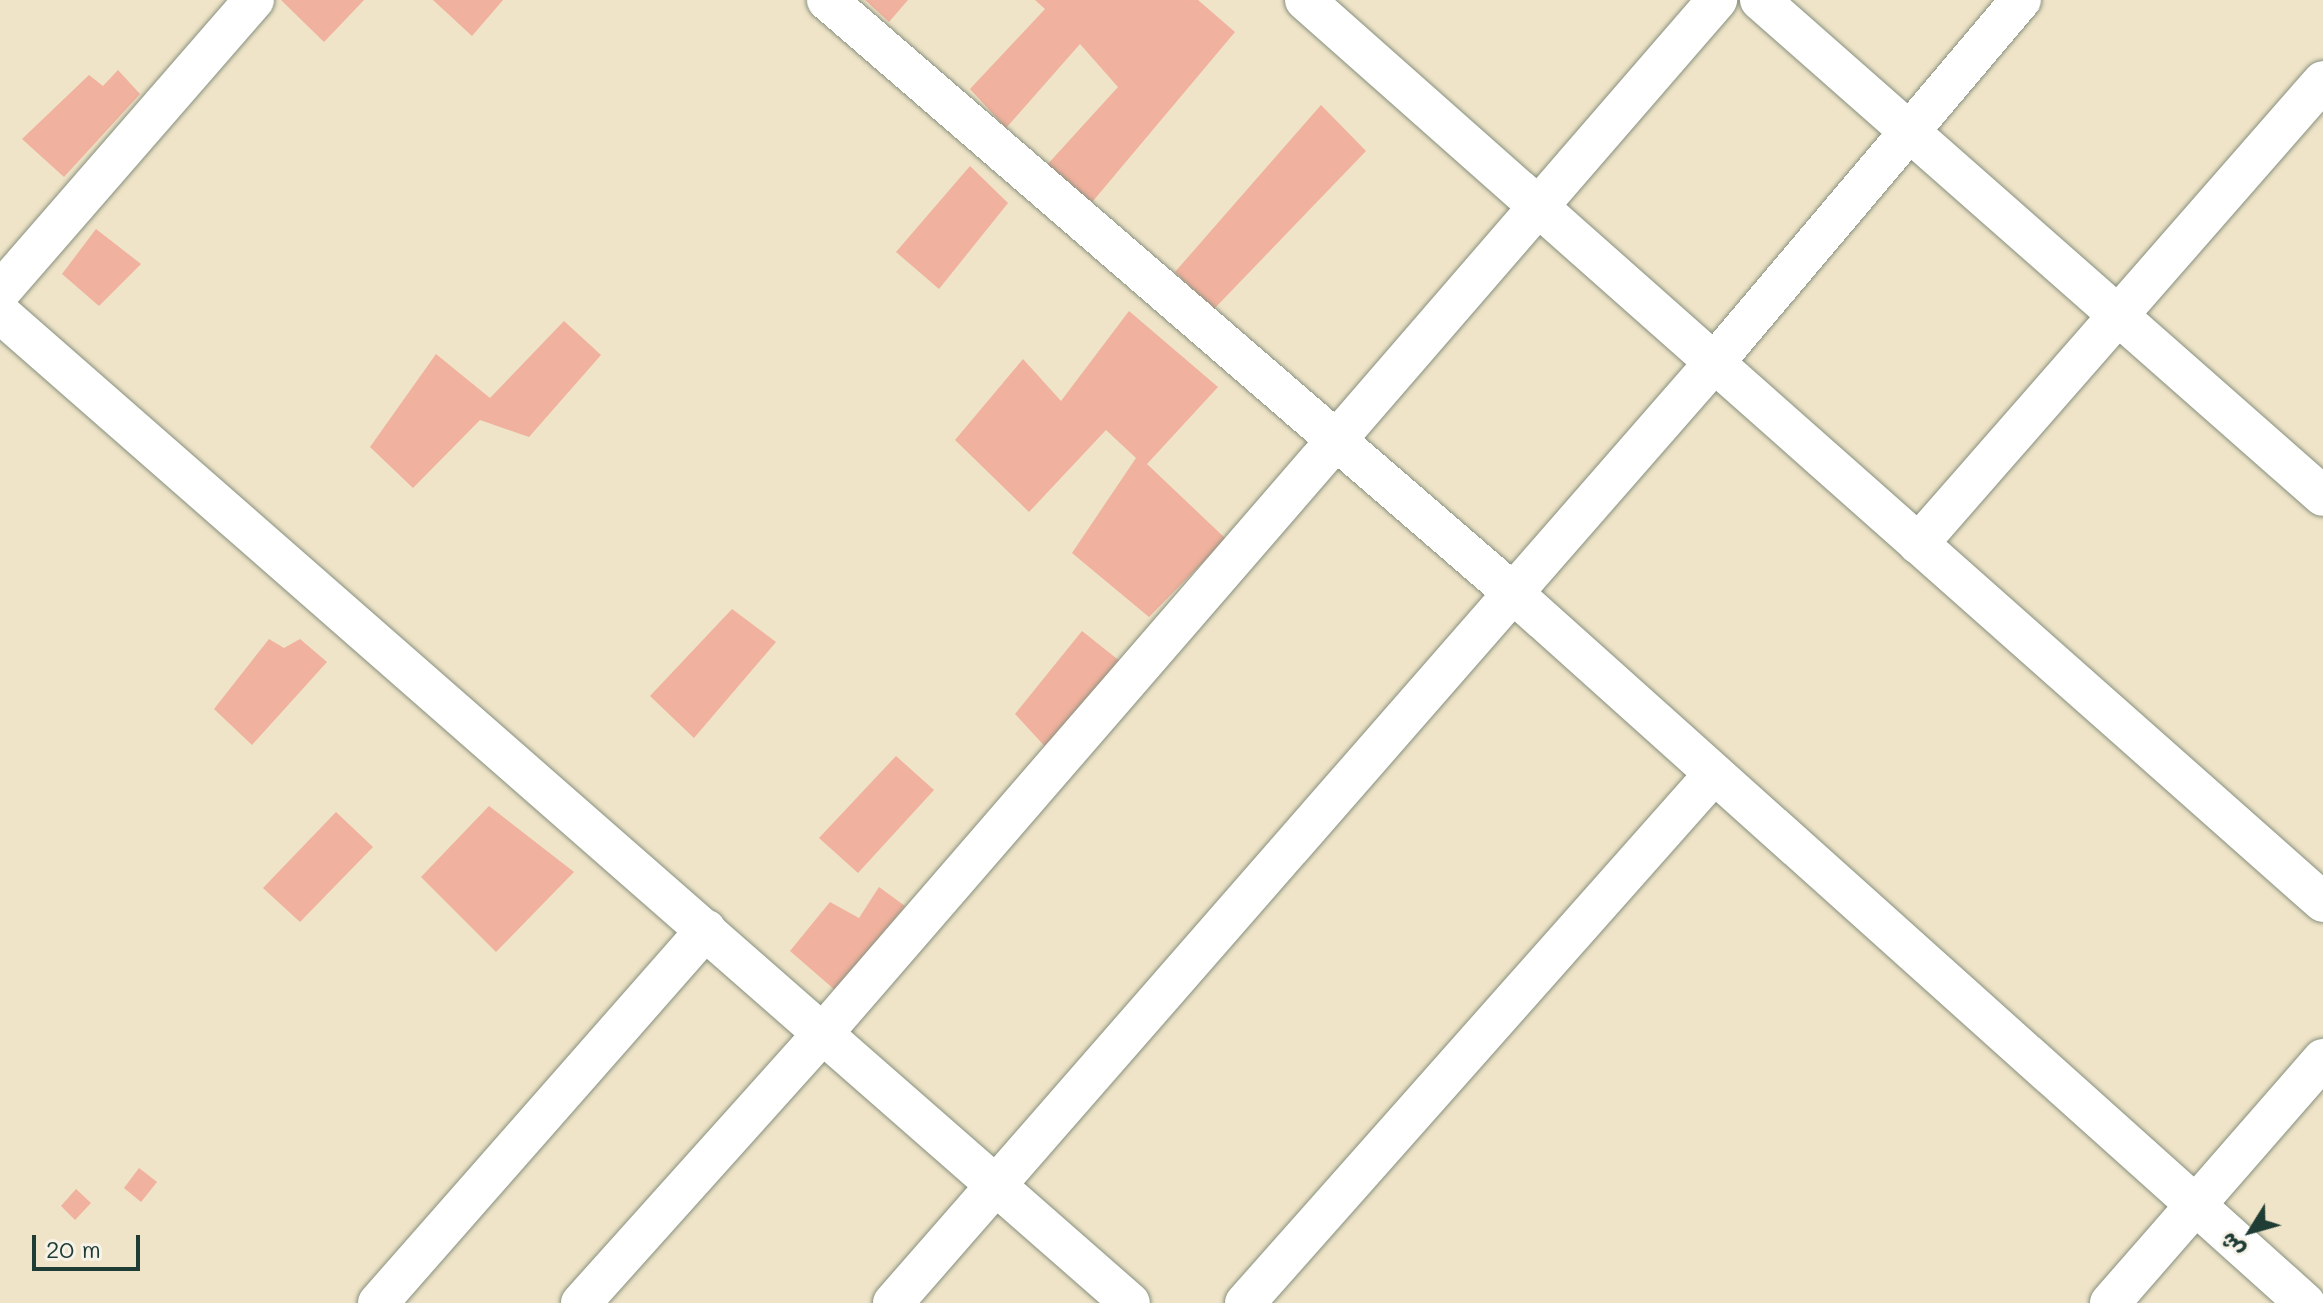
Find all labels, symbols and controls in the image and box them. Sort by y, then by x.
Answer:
north arrow [2211,1191,2291,1271]
scale bar [36,1219,144,1269]
text: ش [2213,1227,2250,1264]
text: 20 m [46,1233,101,1264]

